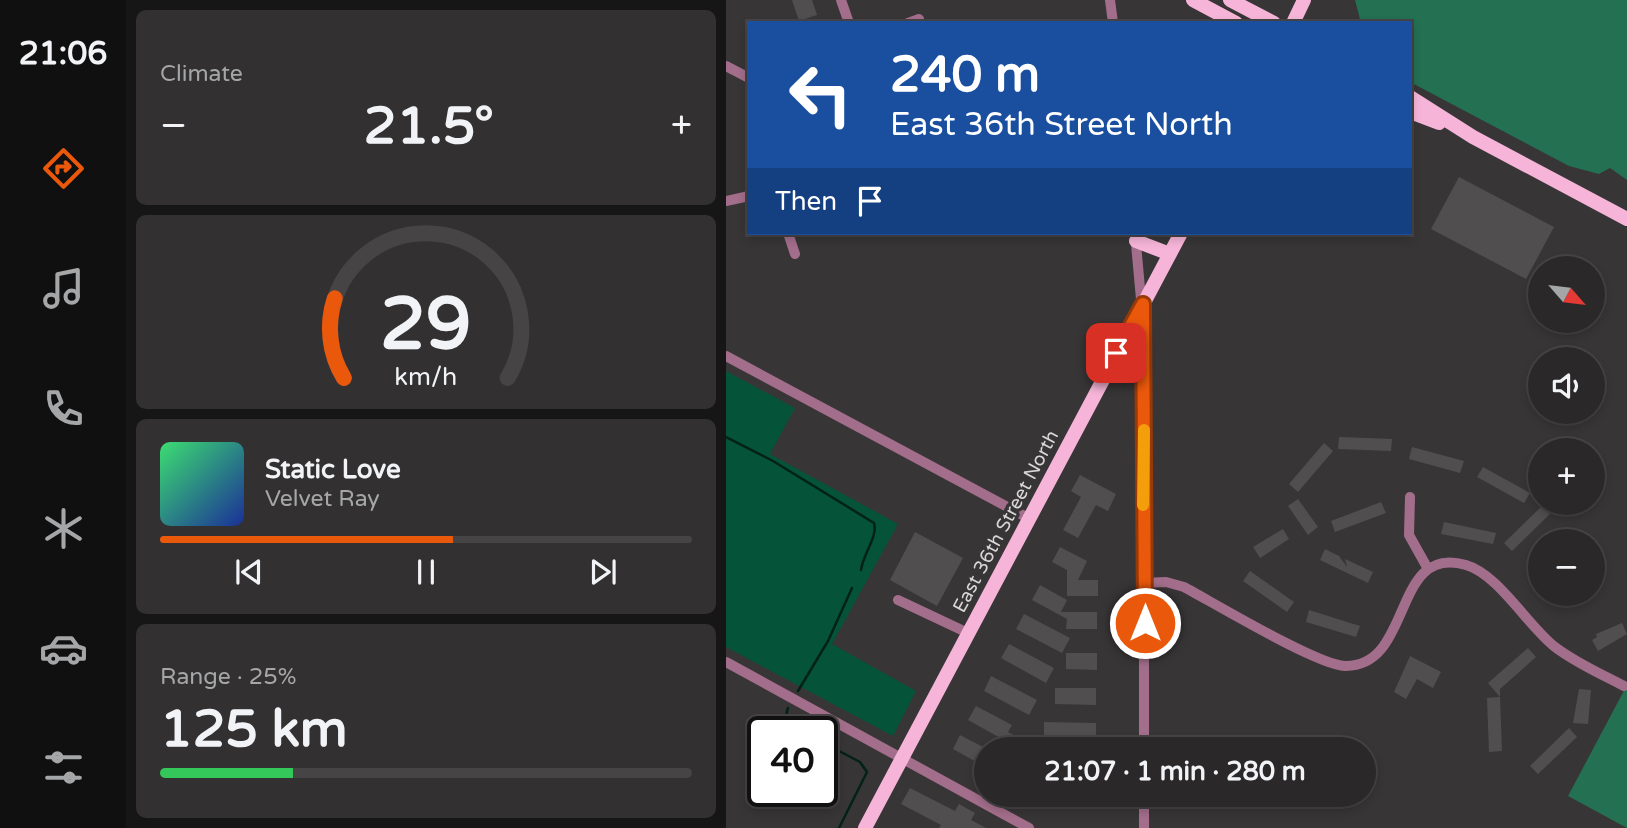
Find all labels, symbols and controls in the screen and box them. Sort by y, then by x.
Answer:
text: 21:06 [19,35,107,73]
text: 240 m [890,46,1040,105]
icon: left [775,49,866,140]
text: Climate [160,60,243,88]
text: 21.5° [364,95,494,158]
text: − [160,103,187,149]
text: + [671,103,692,149]
text: East 36th Street North [890,106,1233,144]
icon: directions [39,144,88,193]
icon: arrive [851,182,889,220]
text: Then [775,186,837,217]
north arrow [1528,256,1604,332]
map controls [1528,256,1605,606]
icon: music [39,264,88,313]
text: 29 [380,281,472,369]
pin [1086,323,1146,383]
icon: arrive [1097,334,1135,372]
button: sound [1528,347,1605,424]
text: km/h [395,362,457,392]
icon: phone [39,384,88,433]
street label: East 36th Street North [948,426,1063,616]
button: + [1528,438,1605,515]
text: Static Love [265,454,401,485]
text: Velvet Ray [265,485,380,513]
icon: climate [39,504,88,553]
button: − [1528,529,1605,606]
icon: previous [230,553,268,591]
icon: pause [407,553,445,591]
icon: next [584,553,622,591]
position arrow [1108,586,1182,660]
icon: car [39,624,88,673]
text: Range · 25% [160,663,296,691]
text: 125 km [160,698,348,761]
speed limit sign: 40 [747,716,838,807]
icon: filters [39,743,88,792]
text: 21:07 · 1 min · 280 m [1044,756,1306,787]

